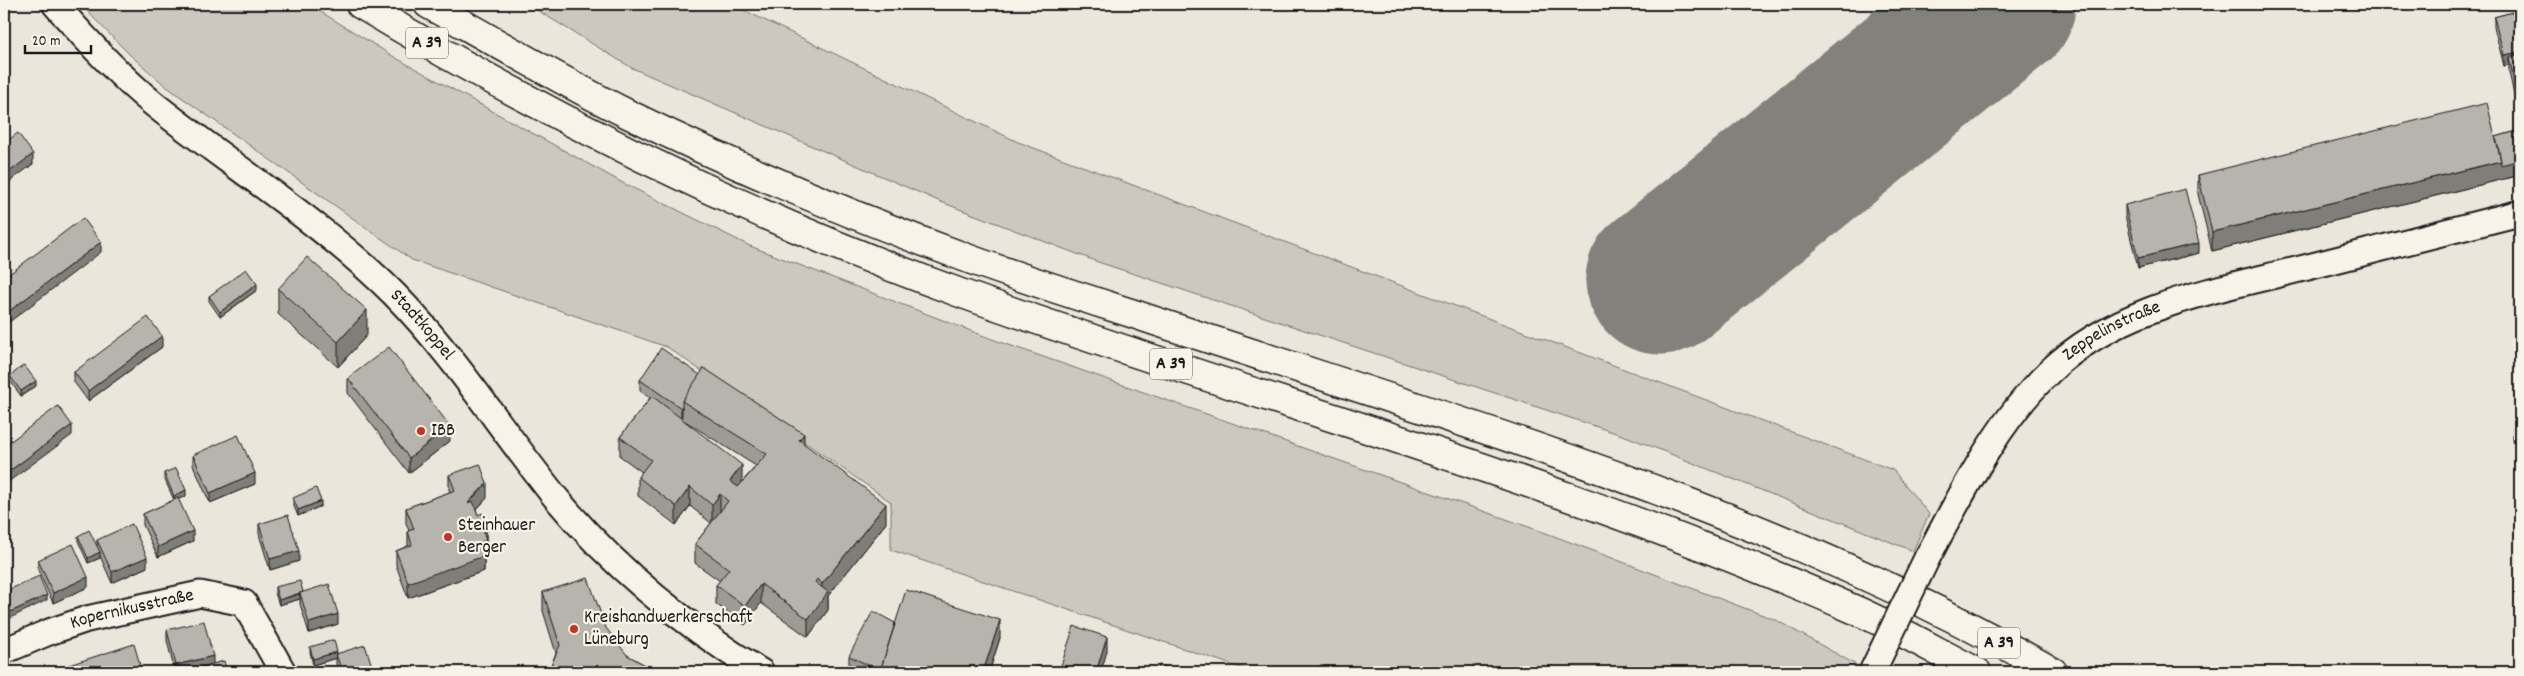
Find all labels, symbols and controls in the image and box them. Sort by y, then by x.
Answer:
scale bar [25,22,91,54]
road number: A 39 [406,28,448,58]
text: 20 m [32,31,60,53]
street label: Stadtkoppel [383,283,461,367]
street label: Zeppelinstraße [2057,294,2164,368]
road number: A 39 [1150,348,1192,379]
place label: IBB [431,418,455,445]
marker: IBB [415,425,427,437]
place label: Steinhauer Berger [458,513,535,562]
marker: Steinhauer Berger [442,531,454,543]
street label: Kopernikusstraße [66,582,196,637]
place label: Kreishandwerkerschaft Lüneburg [584,605,753,654]
marker: Kreishandwerkerschaft Lüneburg [568,623,580,635]
road number: A 39 [1978,628,2020,658]

